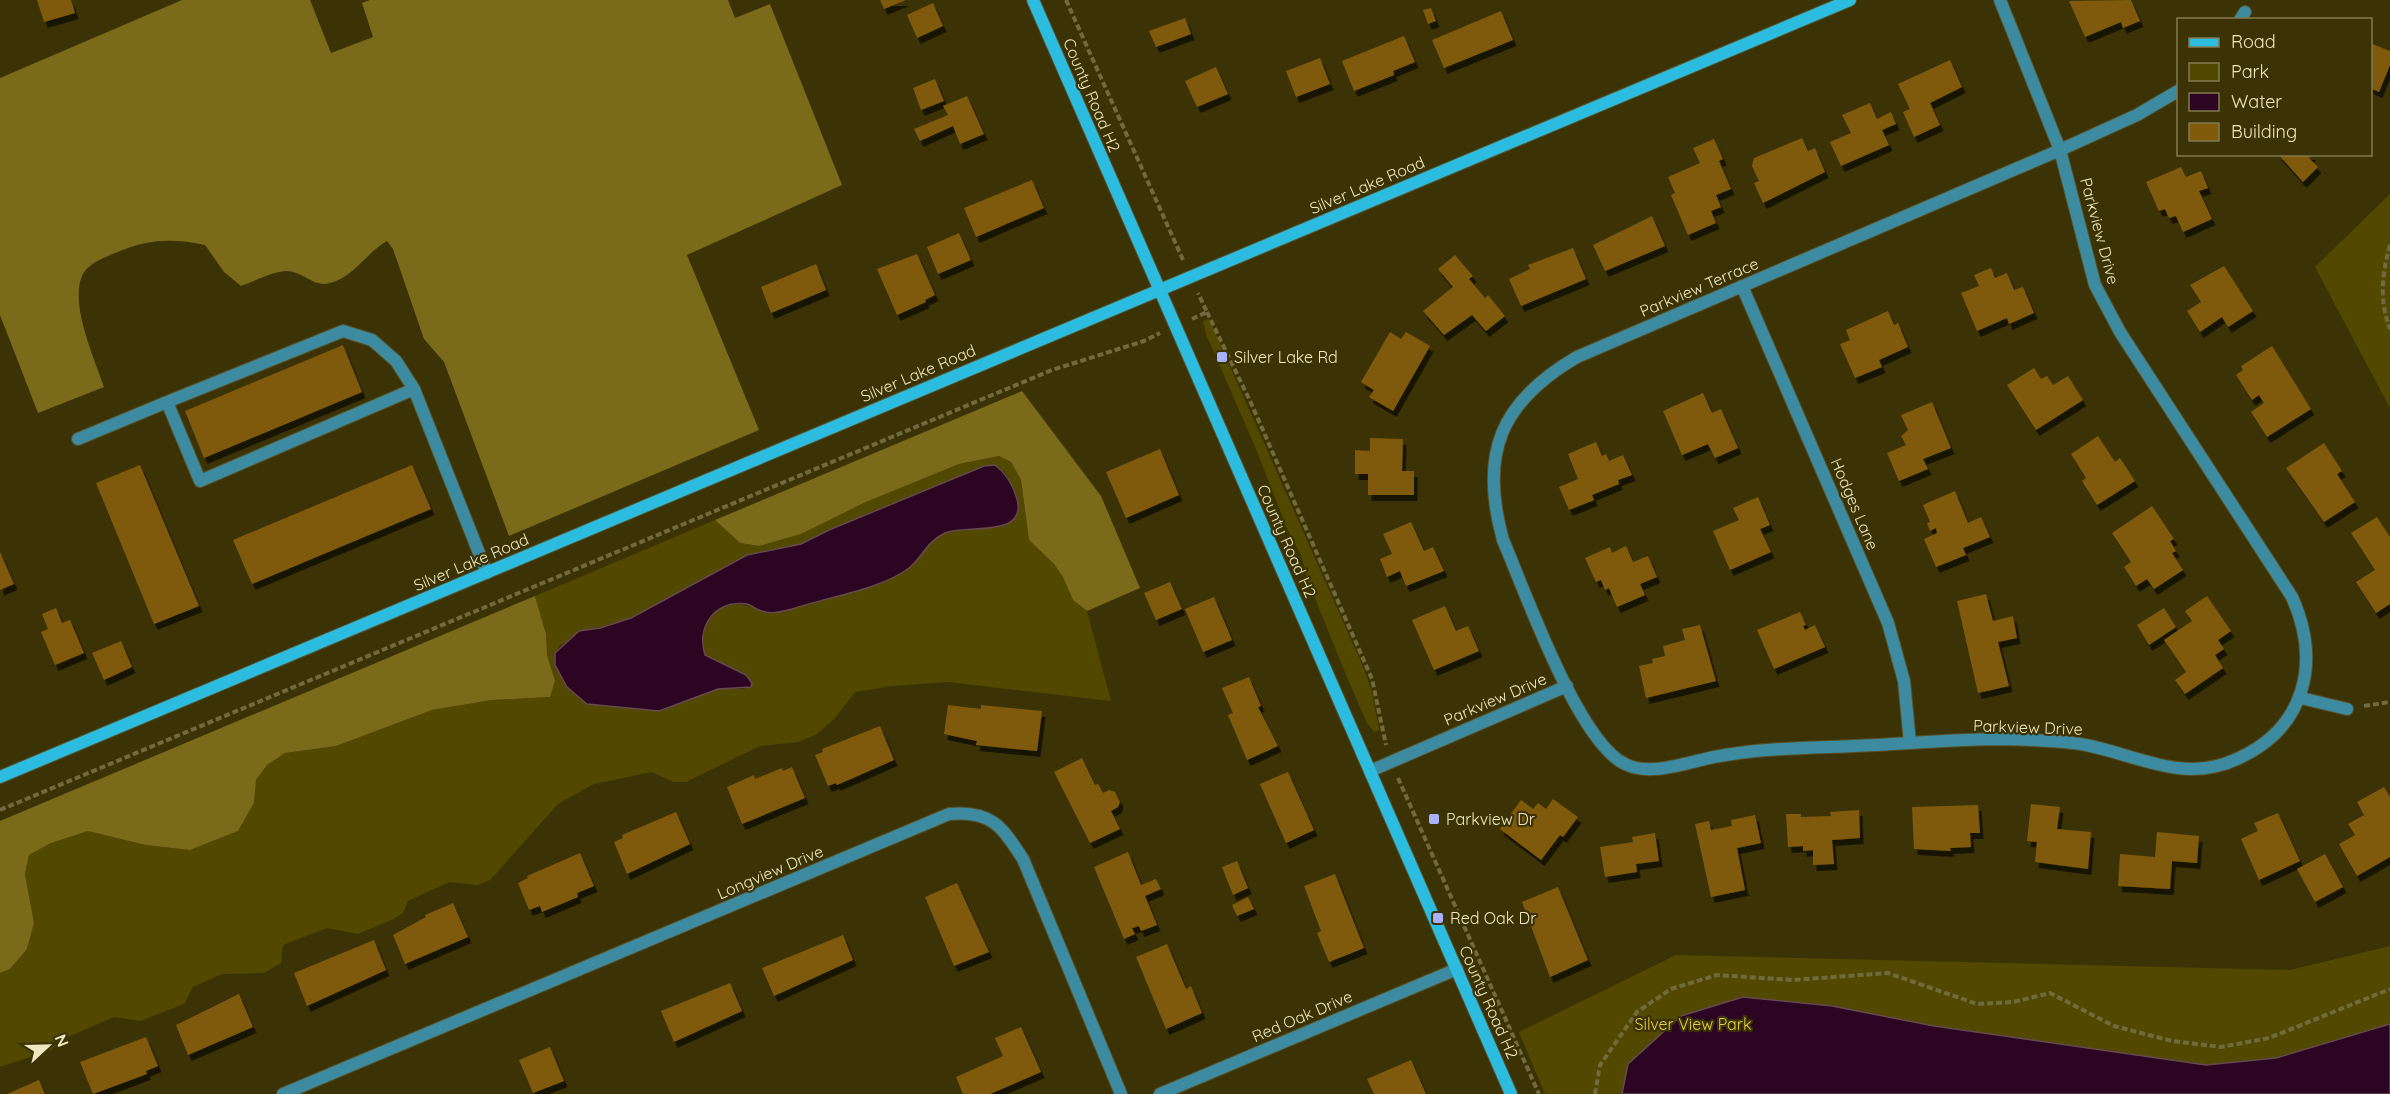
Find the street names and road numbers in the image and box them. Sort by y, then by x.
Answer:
street label: County Road H2 [1059,35,1125,155]
street label: Silver Lake Road [1306,152,1428,218]
street label: Parkview Drive [2076,175,2124,287]
street label: Parkview Terrace [1637,253,1761,321]
street label: Silver Lake Road [857,340,979,406]
street label: Hodges Lane [1827,455,1883,553]
street label: County Road H2 [1253,481,1321,601]
street label: Silver Lake Road [410,529,532,595]
street label: Parkview Drive [1441,668,1549,730]
street label: Parkview Drive [1973,715,2083,739]
street label: Longview Drive [714,841,826,903]
street label: County Road H2 [1455,942,1523,1062]
street label: Red Oak Drive [1249,986,1355,1046]

